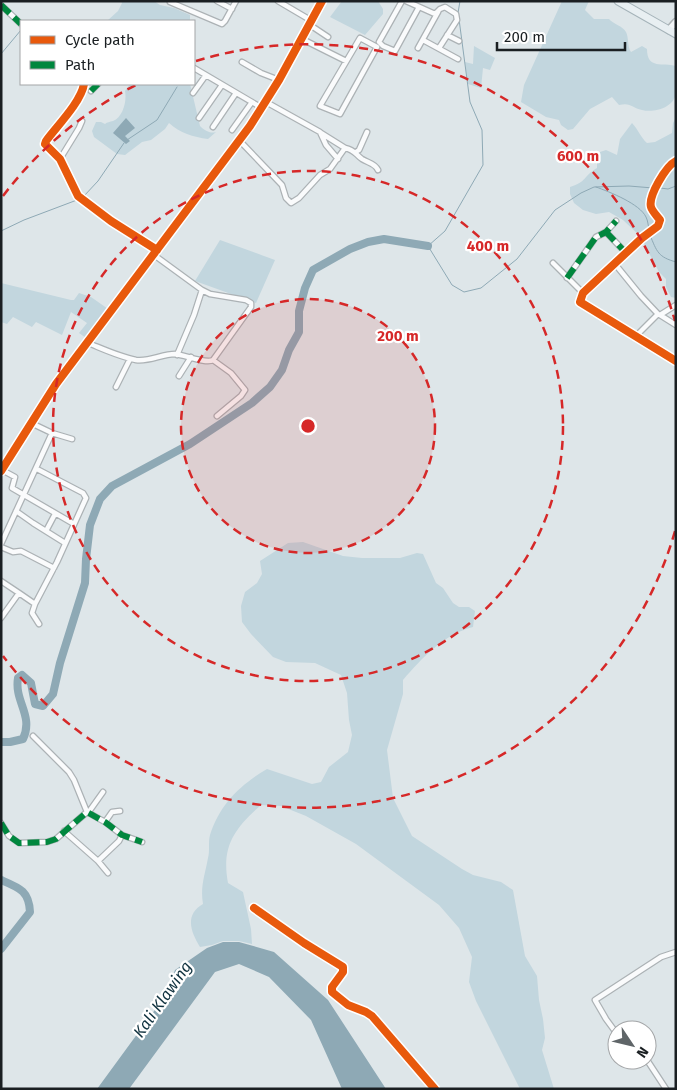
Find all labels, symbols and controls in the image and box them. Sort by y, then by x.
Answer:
legend [20,20,195,85]
scale bar [497,20,624,52]
text: 200 m [504,28,545,46]
text: Cycle path [65,31,135,49]
text: Path [65,56,95,74]
text: 600 m [557,147,599,165]
text: 400 m [467,237,509,255]
text: 200 m [377,327,419,345]
centre of rings [299,417,317,435]
water label: Kali Klawing [129,957,196,1041]
north arrow [607,1020,657,1070]
text: N [633,1043,652,1061]

